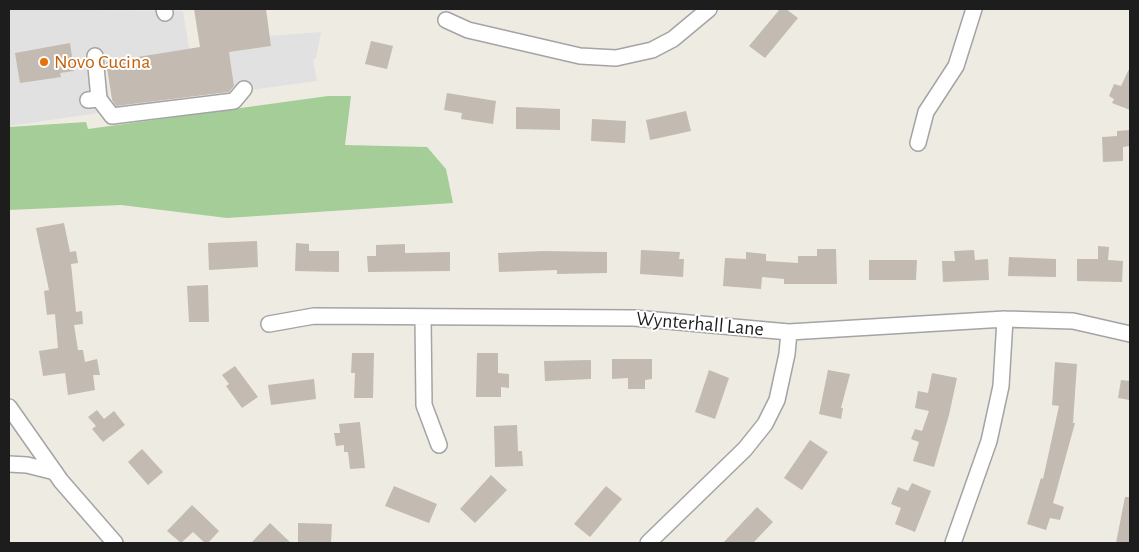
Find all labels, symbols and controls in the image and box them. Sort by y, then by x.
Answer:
place label: Novo Cucina [54,50,151,74]
marker: Novo Cucina [38,56,50,68]
street label: Wynterhall Lane [635,306,765,342]

